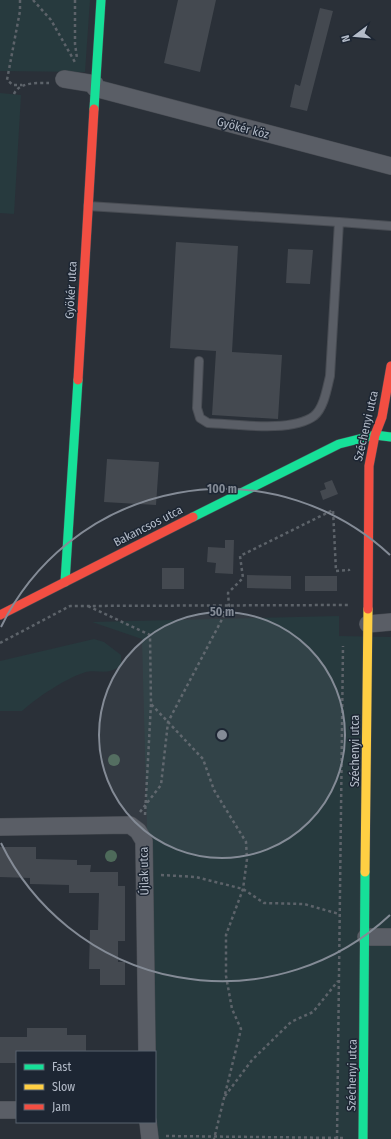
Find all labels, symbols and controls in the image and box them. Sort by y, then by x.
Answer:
north arrow [335,16,375,56]
text: N [339,34,353,44]
street label: Gyökér köz [215,114,271,142]
street label: Gyökér utca [62,261,80,319]
street label: Széchenyi utca [351,389,381,463]
text: 100 m [207,482,237,496]
street label: Bakancsos utca [111,503,185,549]
text: 50 m [210,605,234,619]
street label: Széchenyi utca [348,715,362,787]
centre of rings [215,728,229,742]
street label: Újlak utca [136,847,151,895]
street label: Széchenyi utca [344,1039,360,1111]
legend [16,1051,156,1123]
text: Fast [52,1060,71,1074]
text: Slow [52,1080,75,1094]
text: Jam [52,1100,70,1114]

